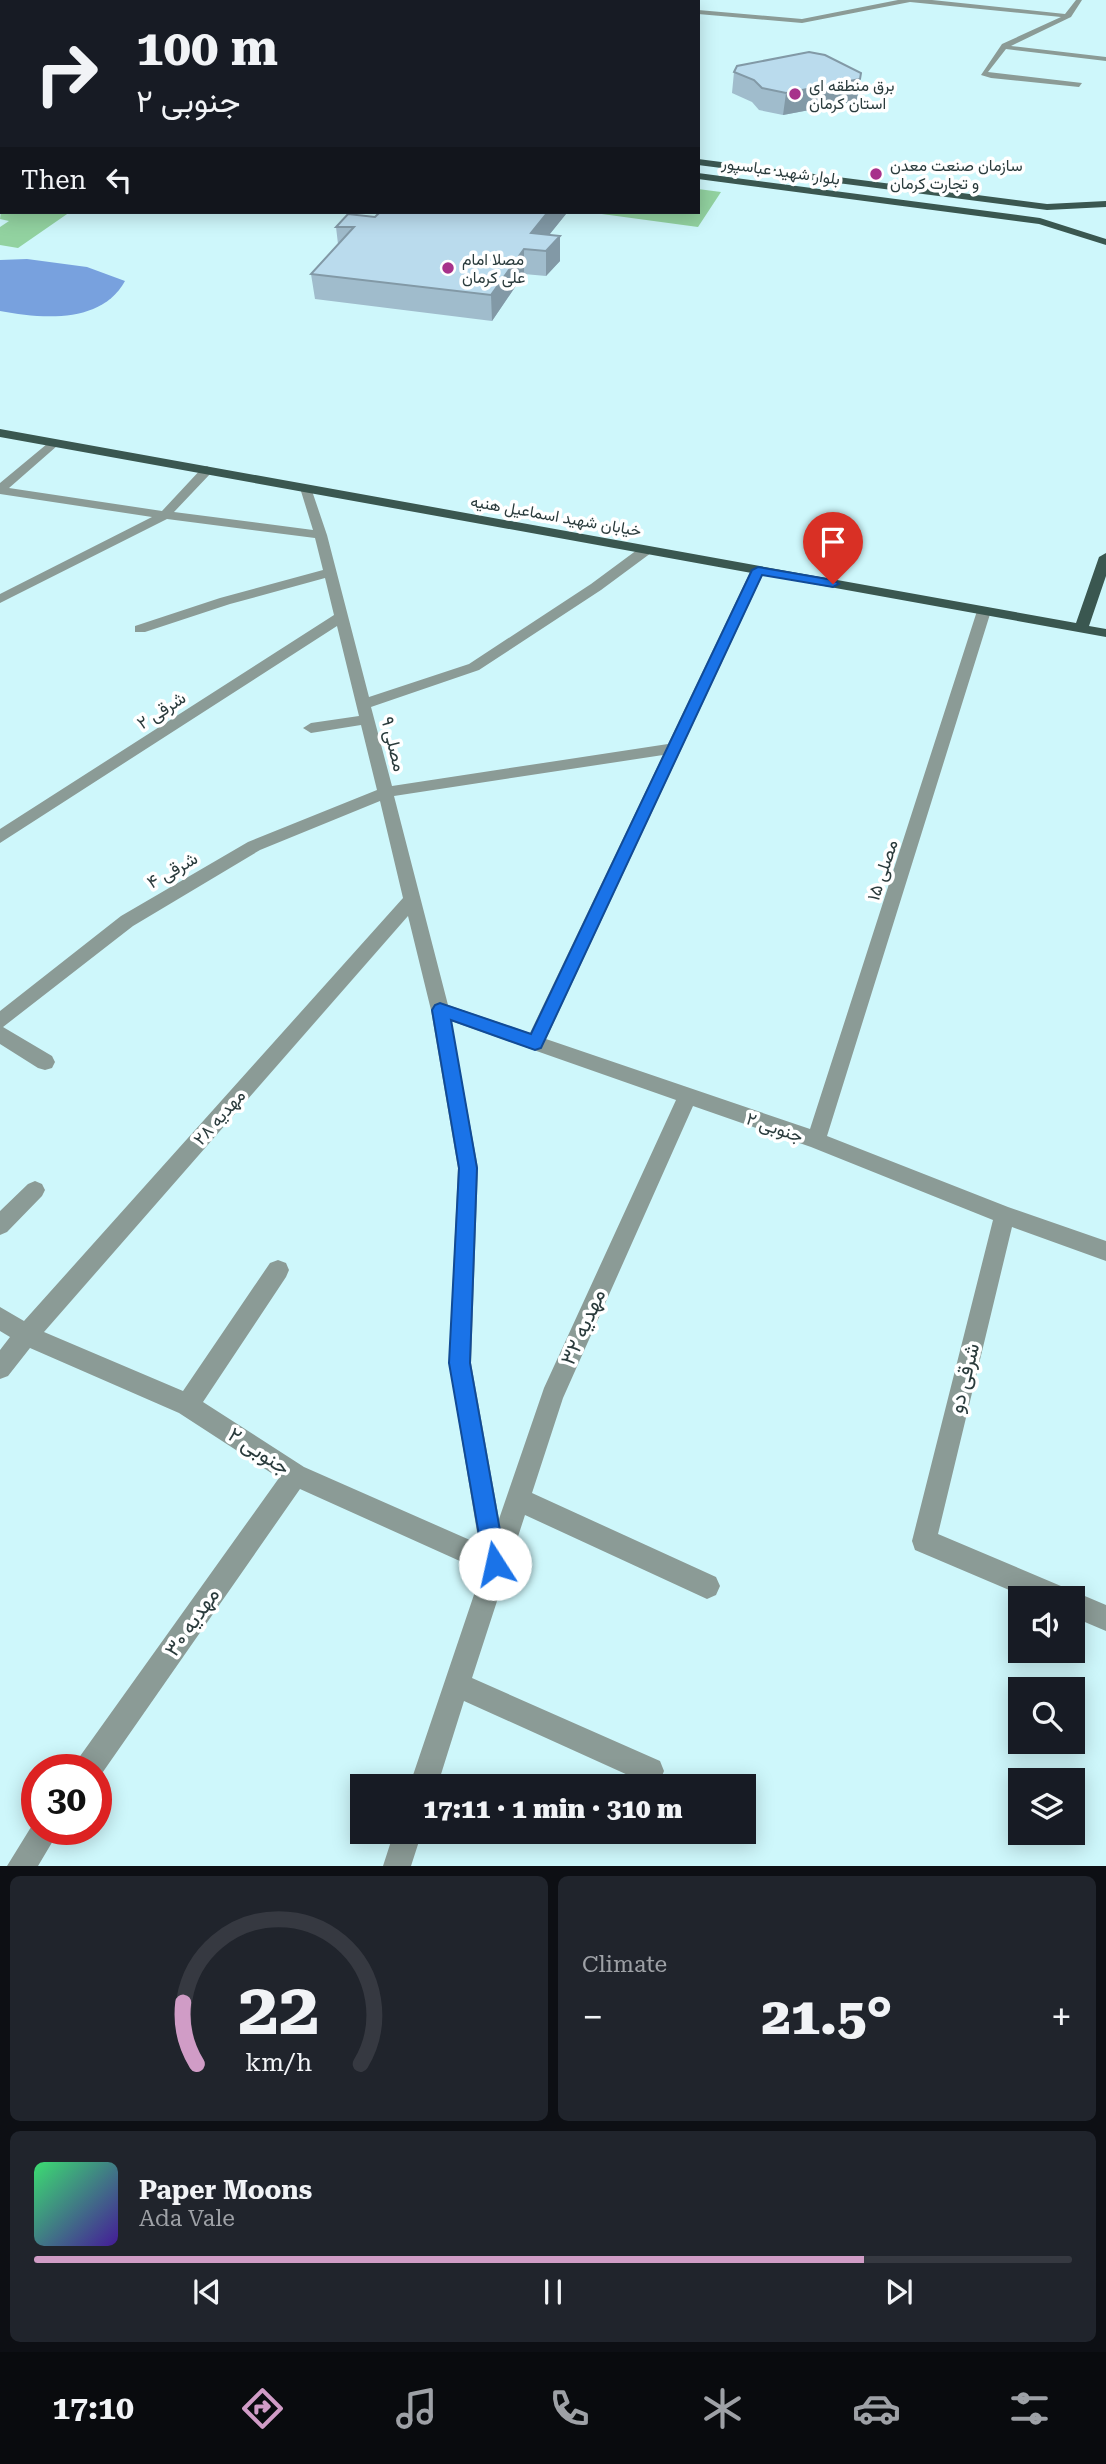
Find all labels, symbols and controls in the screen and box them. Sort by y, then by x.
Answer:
text: 100 m [136,20,278,77]
icon: right [21,28,112,119]
place label: برق منطقه ای استان کرمان [809,76,895,114]
text: جنوبی ۲ [136,82,240,120]
marker: برق منطقه ای استان کرمان [787,86,803,102]
street label: بلوار شهید عباسپور [719,153,841,191]
place label: سازمان صنعت معدن و تجارت کرمان [890,156,1023,194]
icon: left [100,161,138,199]
text: Then [21,165,86,195]
marker: سازمان صنعت معدن و تجارت کرمان [868,166,884,182]
place label: مصلا امام علی کرمان [462,250,525,288]
marker: مصلا امام علی کرمان [440,260,456,276]
street label: خیابان شهید اسماعیل هنیه [469,492,643,541]
pin [803,512,863,584]
icon: arrive [814,523,852,561]
street label: ۲ شرقی [133,687,190,734]
street label: مصلی ۹ [376,714,411,774]
street label: مصلی ۱۵ [862,837,903,903]
street label: ۴ شرقی [143,847,201,894]
street label: مهدیه ۲۸ [189,1085,250,1150]
street label: جنوبی ۲ [743,1108,806,1147]
street label: مهدیه ۳۲ [556,1285,611,1369]
street label: شرقی دو [944,1341,985,1416]
street label: ۲ جنوبی [223,1422,294,1481]
position arrow [458,1527,532,1601]
street label: مهدیه ۳۰ [160,1583,225,1662]
map controls [1008,1586,1085,1845]
button: sound [1008,1586,1085,1663]
button: search [1008,1677,1085,1754]
speed limit sign: 30 [21,1754,112,1845]
button: layers [1008,1768,1085,1845]
text: 17:11 · 1 min · 310 m [423,1794,683,1824]
text: Climate [582,1951,667,1978]
text: 22 [238,1968,320,2053]
text: 21.5° [762,1986,892,2047]
text: − [582,1995,603,2039]
text: + [1051,1995,1072,2039]
text: km/h [246,2048,312,2077]
text: Paper Moons [139,2175,312,2205]
text: Ada Vale [139,2205,235,2232]
icon: previous [188,2273,226,2311]
icon: pause [534,2273,572,2311]
icon: next [880,2273,918,2311]
icon: directions [238,2384,287,2433]
icon: music [392,2384,441,2433]
icon: phone [545,2384,594,2433]
icon: climate [698,2384,747,2433]
icon: car [852,2384,901,2433]
icon: filters [1005,2384,1054,2433]
text: 17:10 [52,2389,134,2427]

